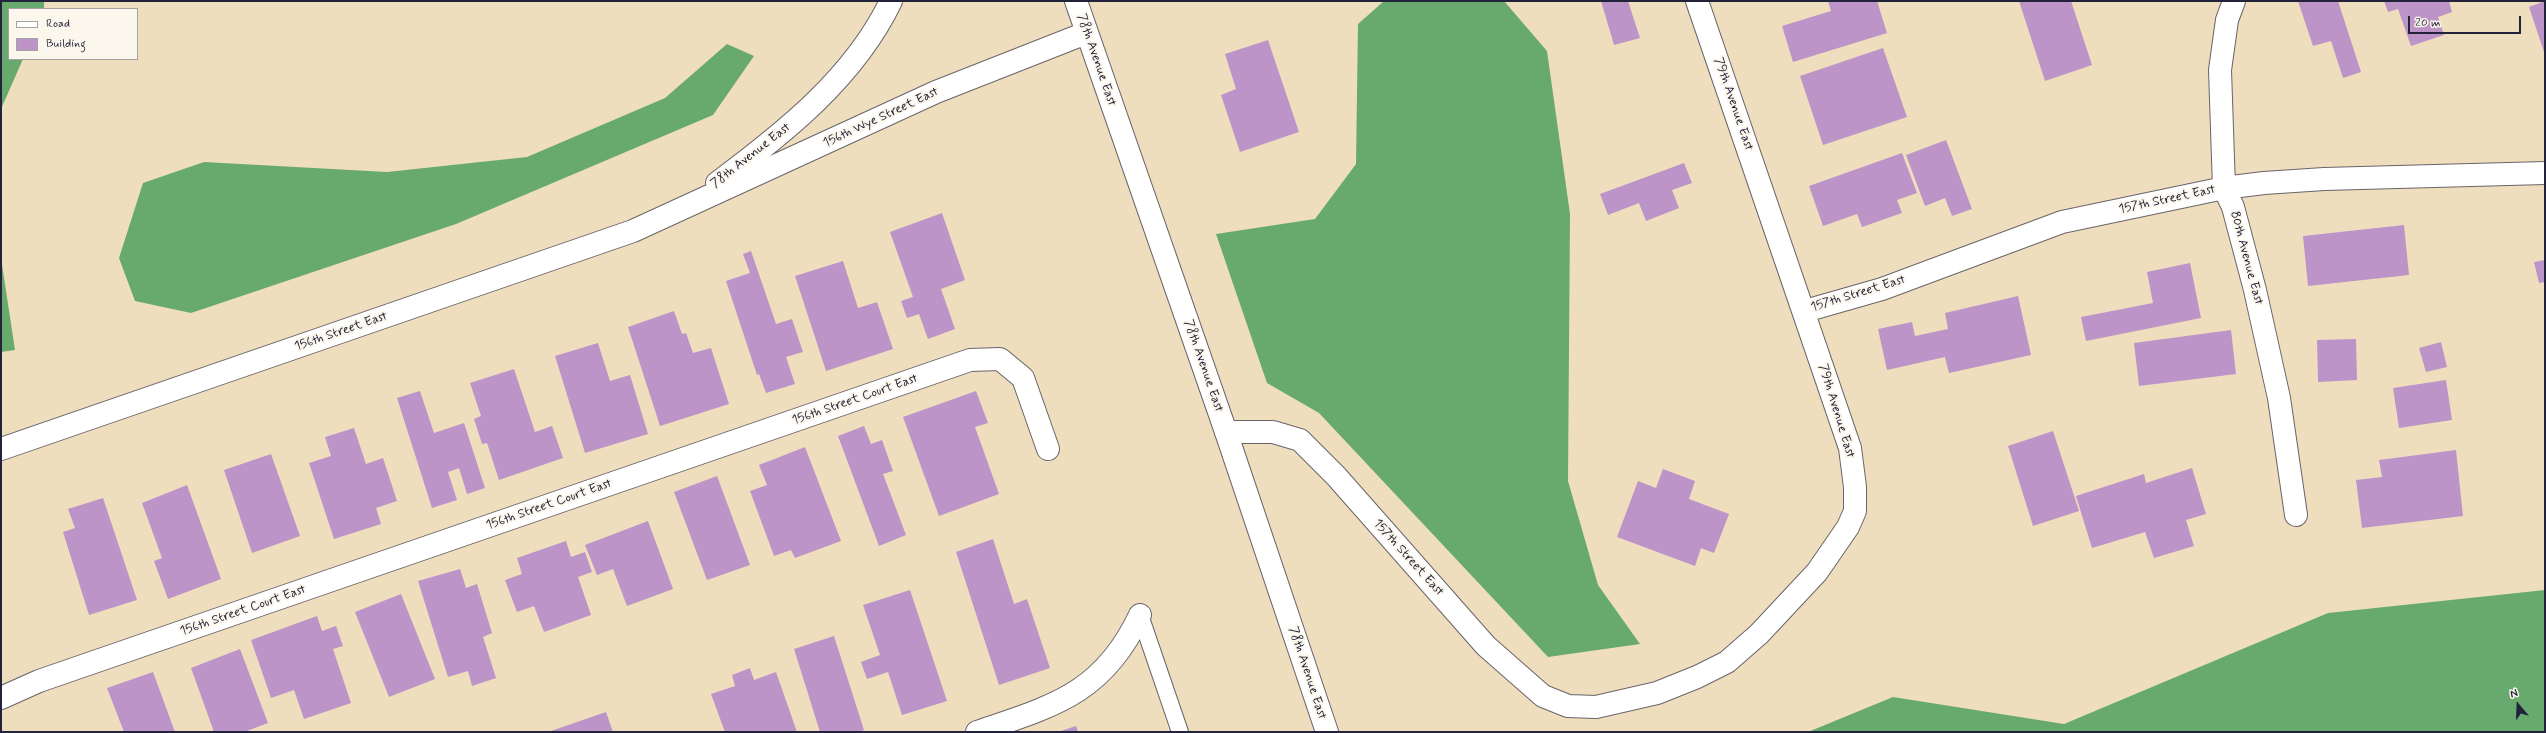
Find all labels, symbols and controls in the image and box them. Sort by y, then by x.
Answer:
legend [8,8,138,60]
scale bar [2410,8,2523,34]
street label: 78th Avenue East [1073,12,1119,108]
text: 20 m [2415,15,2441,31]
text: Road [46,16,70,32]
text: Building [46,36,86,52]
street label: 79th Avenue East [1710,55,1756,153]
street label: 156th Wye Street East [821,84,941,152]
street label: 78th Avenue East [708,120,794,192]
street label: 157th Street East [2117,182,2217,218]
street label: 80th Avenue East [2226,209,2266,307]
street label: 157th Street East [1809,272,1907,316]
street label: 156th Street East [293,309,389,355]
street label: 78th Avenue East [1180,318,1226,414]
street label: 79th Avenue East [1814,362,1858,460]
street label: 156th Street Court East [790,371,920,429]
street label: 156th Street Court East [484,476,614,534]
street label: 157th Street East [1369,516,1447,600]
street label: 156th Street Court East [178,582,308,640]
street label: 78th Avenue East [1285,625,1329,721]
north arrow [2498,685,2538,725]
text: N [2508,686,2520,701]

